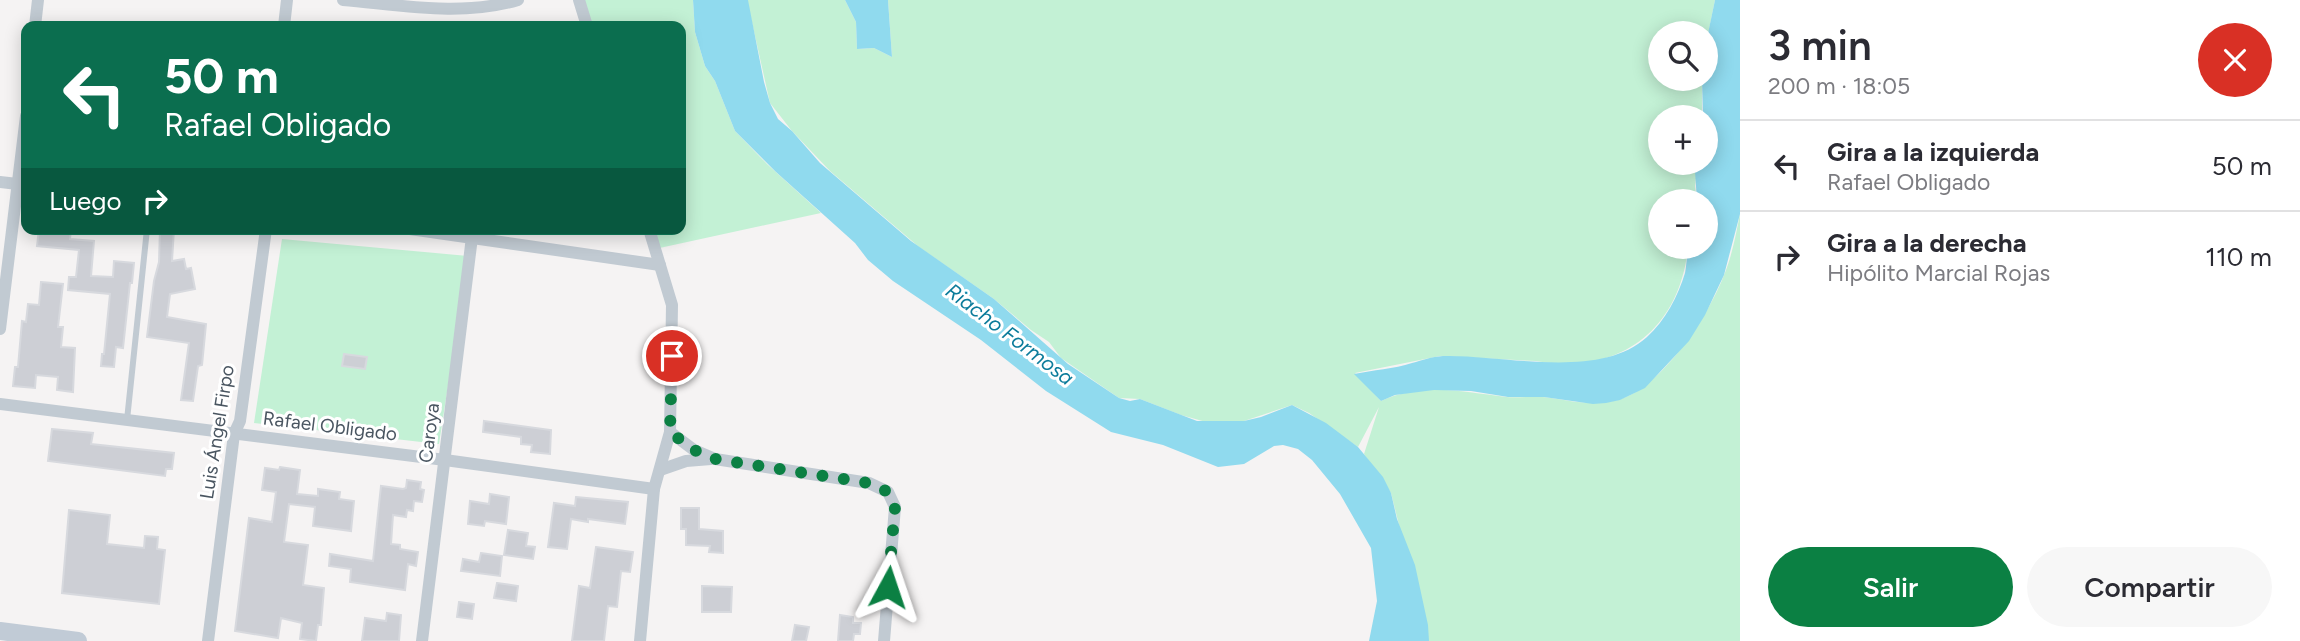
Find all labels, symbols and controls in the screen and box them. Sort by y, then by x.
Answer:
text: 3 min [1768,20,1872,71]
map controls [1648,21,1718,259]
button: search [1648,21,1718,91]
button: close [2198,23,2272,97]
text: 50 m [164,46,279,105]
icon: left [49,49,140,140]
text: 200 m · 18:05 [1768,72,1910,100]
button: + [1648,105,1718,175]
text: Rafael Obligado [164,106,391,144]
text: Gira a la izquierda [1827,136,2039,168]
icon: left [1768,147,1806,185]
text: 50 m [2212,150,2272,182]
text: Rafael Obligado [1827,168,1990,196]
icon: right [136,182,174,220]
text: Luego [49,185,122,217]
button: − [1648,189,1718,259]
text: Gira a la derecha [1827,227,2027,259]
icon: right [1768,238,1806,276]
text: 110 m [2205,241,2272,273]
text: Hipólito Marcial Rojas [1827,259,2050,287]
water label: Riacho Formosa [941,278,1079,390]
pin [642,326,702,386]
icon: arrive [653,337,691,375]
street label: Luis Ángel Firpo [195,363,239,501]
street label: Caroya [414,402,444,464]
street label: Rafael Obligado [262,406,398,446]
button: Salir [1768,547,2013,627]
button: Compartir [2027,547,2272,627]
position arrow [851,550,925,624]

